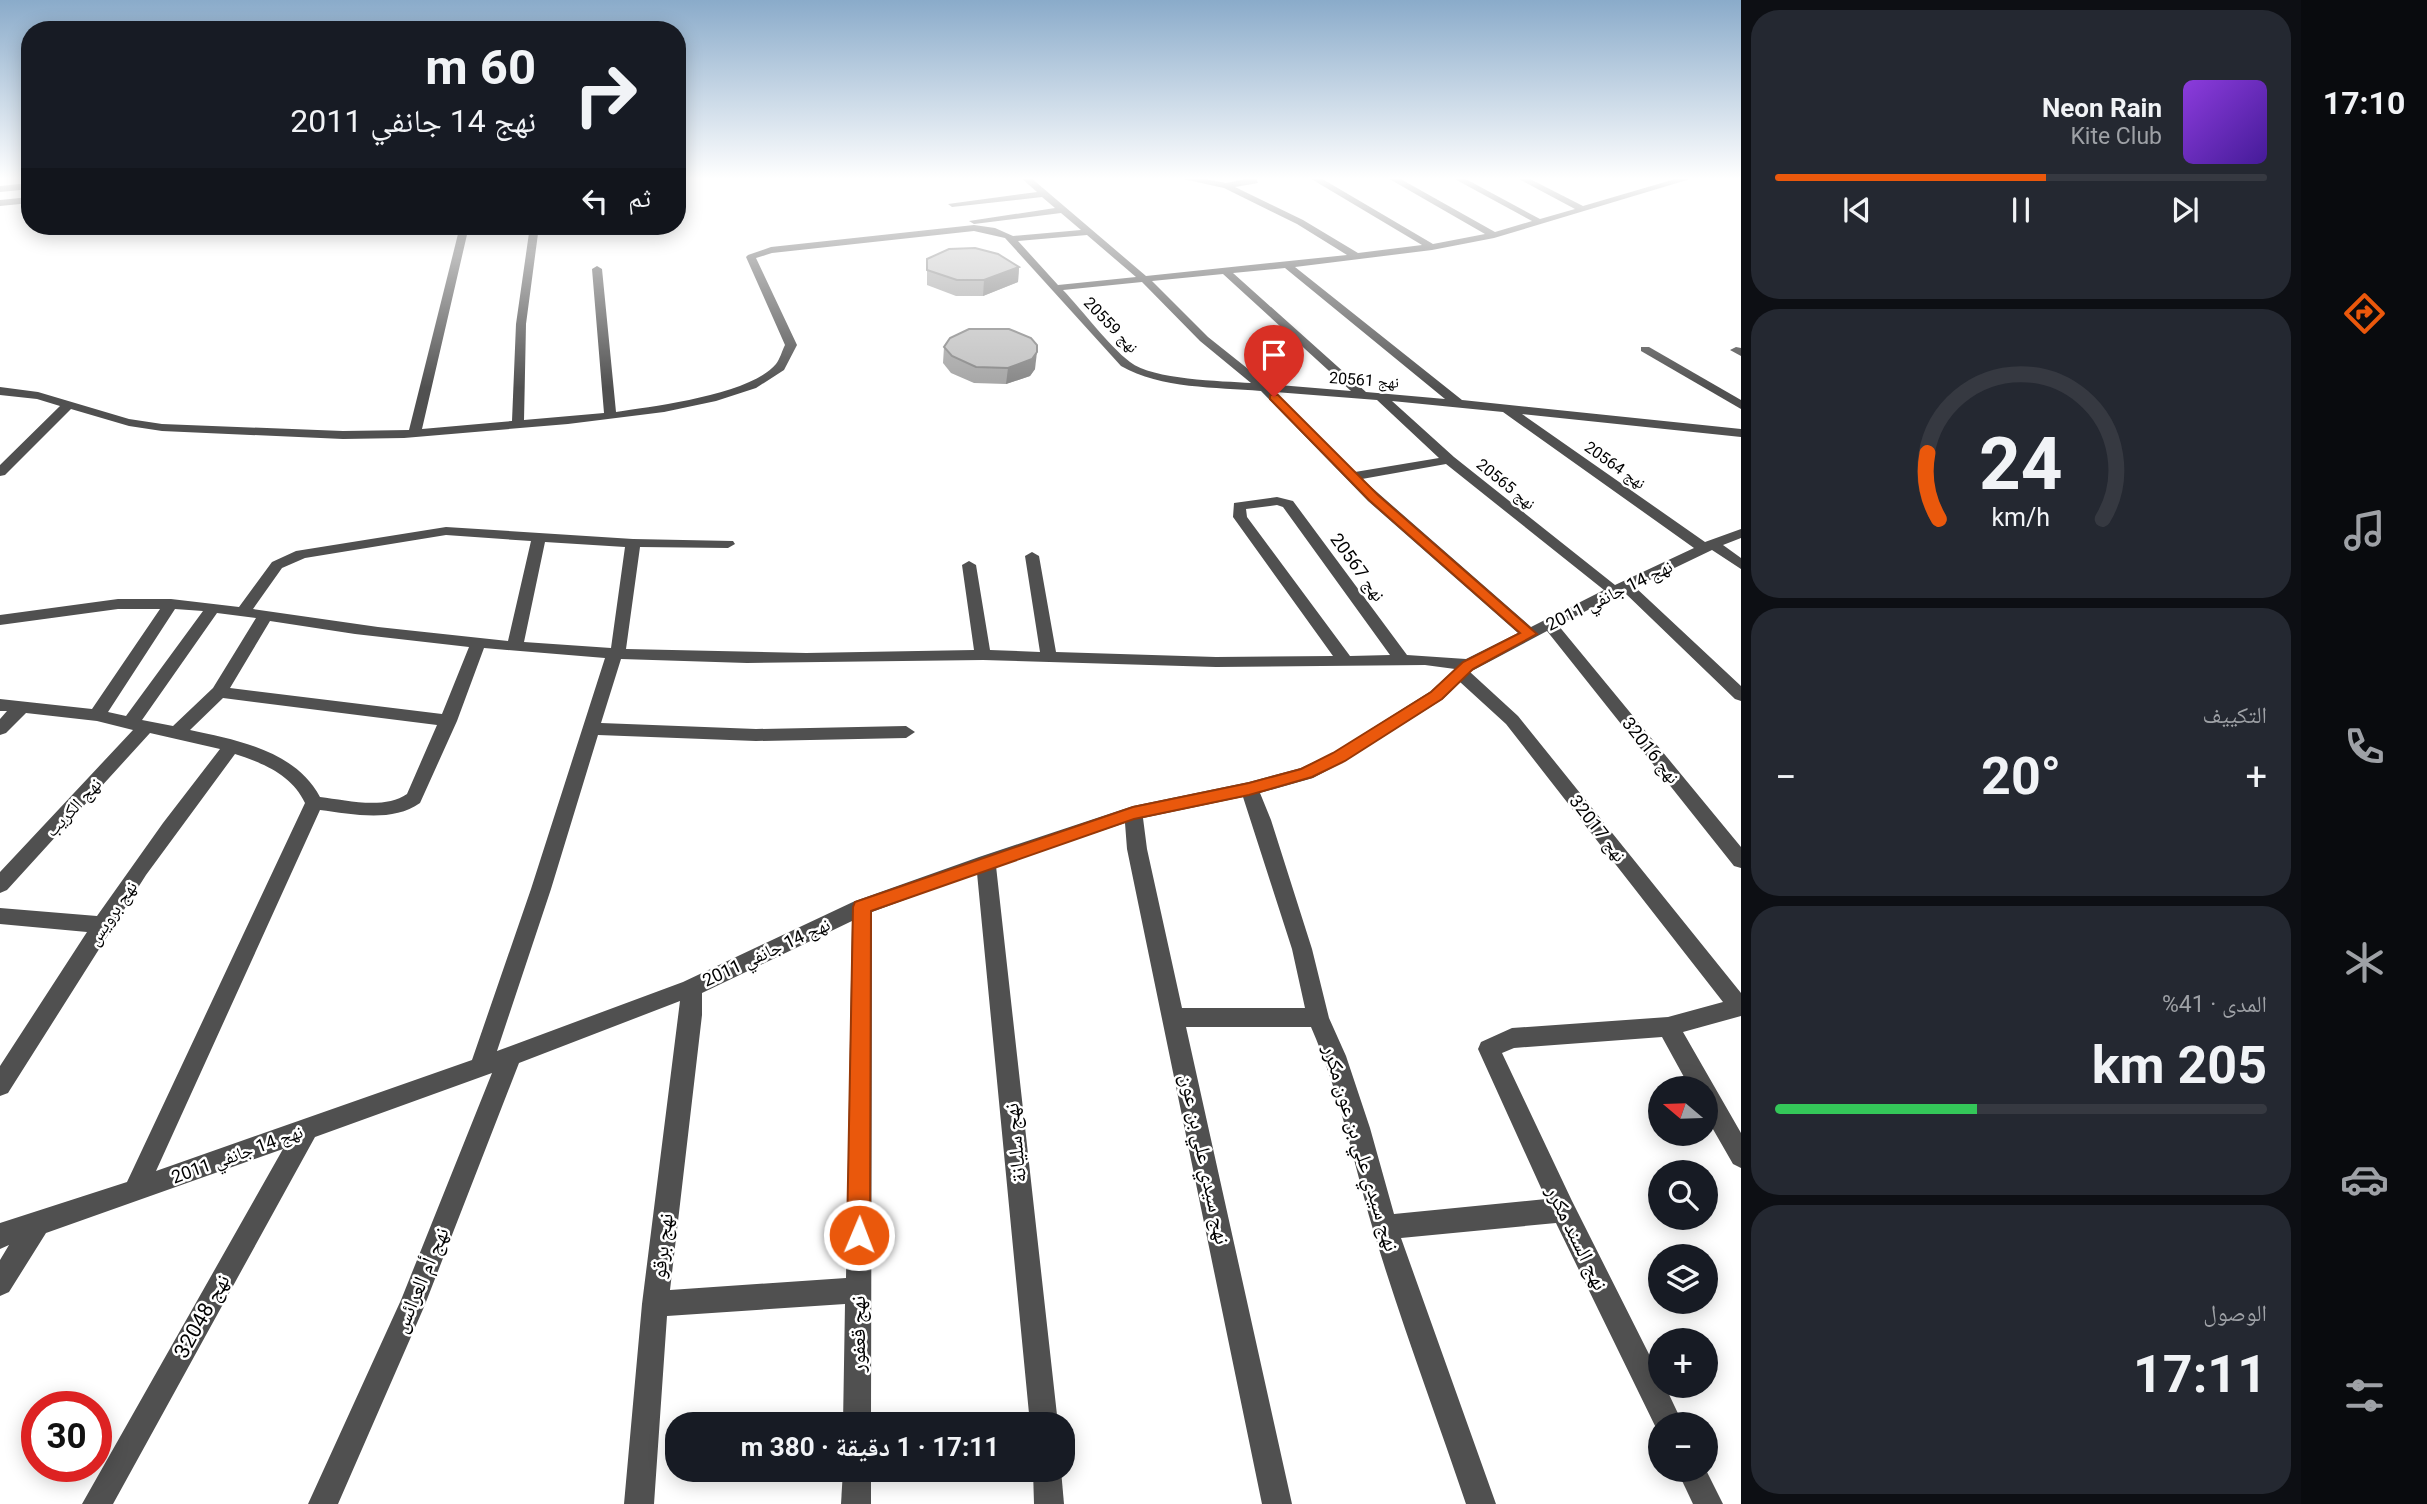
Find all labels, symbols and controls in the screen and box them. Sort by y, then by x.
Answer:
text: 60 m [425,39,536,96]
icon: right [560,49,651,140]
text: 17:10 [2323,84,2405,122]
text: Neon Rain [2042,93,2162,123]
text: نهج 14 جانفي 2011 [290,102,536,140]
text: Kite Club [2070,123,2162,150]
icon: left [576,182,614,220]
text: ثم [628,183,651,213]
icon: previous [1838,191,1876,229]
icon: pause [2002,191,2040,229]
icon: next [2166,191,2204,229]
icon: directions [2340,289,2389,338]
street label: نهج 20559 [1079,293,1142,358]
pin [1244,325,1304,397]
icon: arrive [1255,336,1293,374]
street label: نهج 20561 [1328,368,1400,393]
text: 24 [1979,422,2063,508]
street label: نهج 20564 [1580,437,1649,494]
street label: نهج 20565 [1472,455,1539,514]
text: km/h [1992,503,2050,532]
icon: music [2340,506,2389,555]
street label: نهج 20567 [1325,529,1390,606]
street label: نهج 14 جانفي 2011 [1542,555,1678,639]
text: التكييف [2202,702,2267,729]
street label: نهج 32016 [1616,713,1684,789]
icon: phone [2340,722,2389,771]
text: 20° [1981,746,2061,807]
text: − [1775,755,1797,799]
text: + [2245,755,2267,799]
street label: نهج الكريب [41,773,107,842]
street label: نهج 32017 [1564,790,1631,867]
street label: نهج برويس [83,877,143,950]
street label: نهج 14 جانفي 2011 [699,913,835,995]
icon: climate [2340,938,2389,987]
text: المدى · 41% [2162,991,2267,1018]
text: 205 km [2092,1035,2267,1096]
street label: نهج سيدي علي بن عون مكرر [1314,1041,1404,1256]
street label: نهج سيدي علي بن عون [1171,1071,1235,1247]
north arrow [1648,1076,1718,1146]
map controls [1648,1076,1718,1482]
street label: نهج سليانة [999,1102,1032,1184]
street label: نهج 14 جانفي 2011 [168,1120,307,1192]
icon: car [2340,1155,2389,1204]
button: search [1648,1160,1718,1230]
street label: نهج السند مكرر [1540,1181,1613,1295]
position arrow [822,1198,896,1272]
street label: نهج برقو [646,1212,679,1280]
street label: نهج أم العرائس [387,1223,456,1337]
button: layers [1648,1244,1718,1314]
street label: نهج 32048 [169,1270,236,1363]
street label: نهج قعفور [846,1296,871,1373]
text: الوصول [2203,1300,2267,1327]
button: + [1648,1328,1718,1398]
text: 17:11 [2133,1344,2267,1405]
icon: filters [2340,1371,2389,1420]
speed limit sign: 30 [21,1391,112,1482]
button: − [1648,1412,1718,1482]
text: 17:11 · 1 دقيقة · 380 m [741,1432,999,1462]

